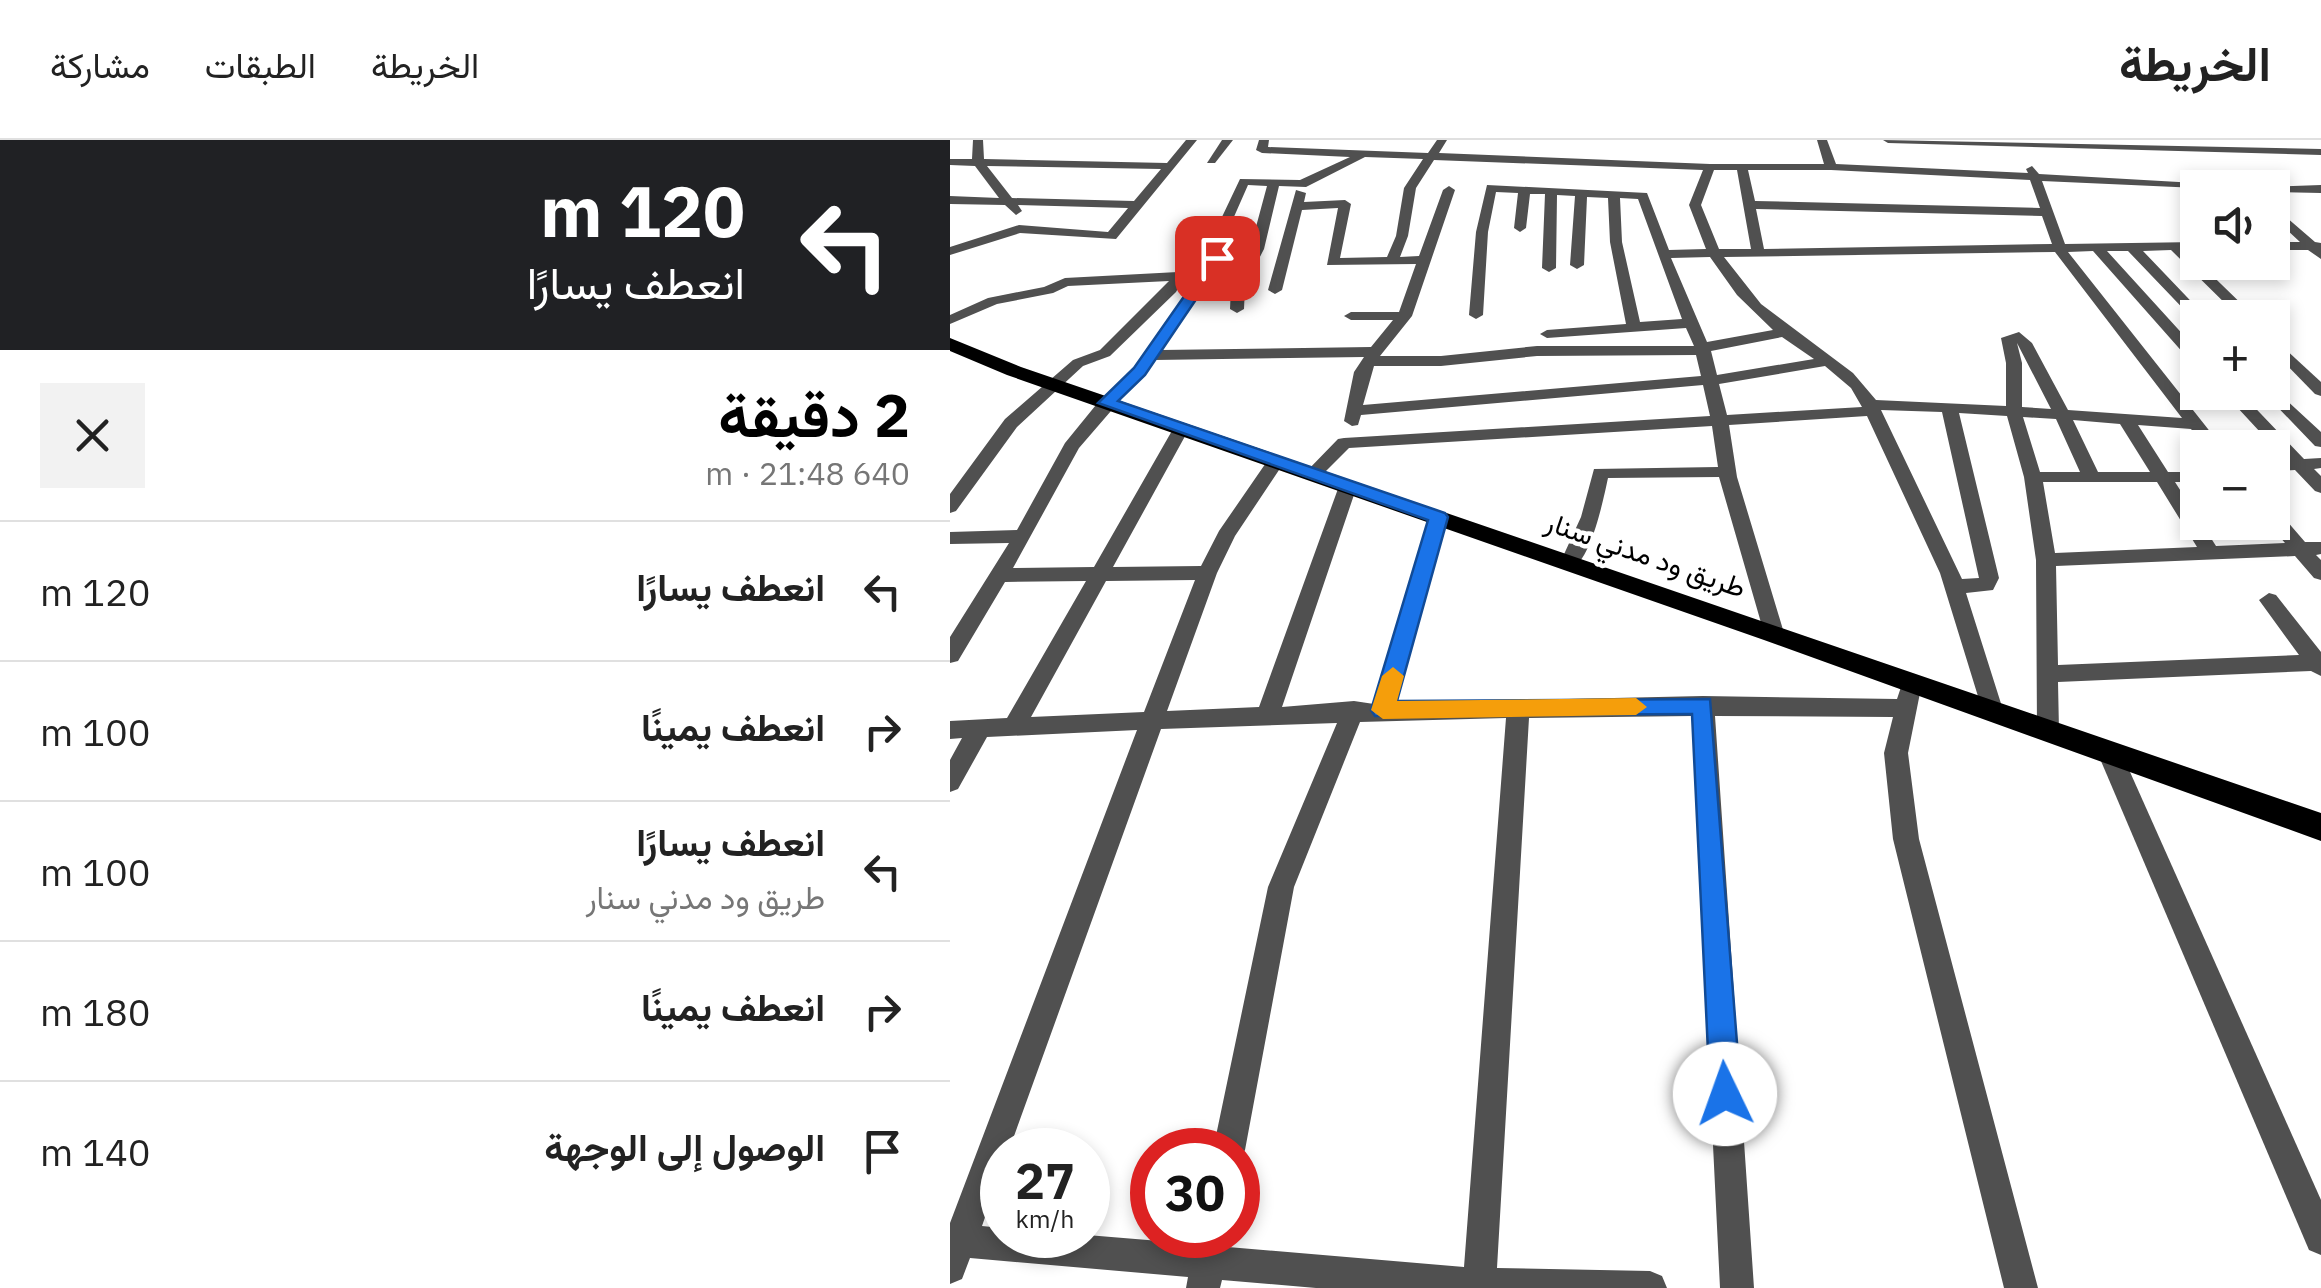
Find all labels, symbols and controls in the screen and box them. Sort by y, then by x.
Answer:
text: الخريطة [2119,32,2271,94]
text: مشاركة [50,42,150,88]
text: الطبقات [205,42,316,88]
text: الخريطة [371,42,479,88]
text: 120 m [540,165,745,256]
map controls [2180,170,2290,540]
button: sound [2180,170,2290,280]
icon: left [780,180,910,310]
pin [1175,216,1260,301]
icon: arrive [1190,231,1245,286]
text: انعطف يسارًا [527,253,745,311]
button: + [2180,300,2290,410]
text: 2 دقيقة [718,375,910,454]
button: close [40,383,145,488]
button: − [2180,430,2290,540]
text: 640 m · 21:48 [705,452,910,494]
street label: طريق ود مدني سنار [1538,502,1751,610]
text: انعطف يسارًا [636,562,825,611]
icon: left [855,564,910,619]
text: 120 m [40,567,151,616]
text: انعطف يمينًا [641,702,825,751]
icon: right [855,704,910,759]
text: 100 m [40,707,151,756]
text: انعطف يسارًا [636,817,825,866]
icon: left [855,844,910,899]
text: 100 m [40,847,151,896]
text: طريق ود مدني سنار [586,876,825,918]
text: انعطف يمينًا [641,982,825,1031]
icon: right [855,984,910,1039]
text: 180 m [40,987,151,1036]
position arrow [1673,1042,1777,1146]
text: الوصول إلى الوجهة [544,1122,825,1171]
icon: arrive [855,1124,910,1179]
text: 140 m [40,1127,151,1176]
speed limit sign: 30 [1130,1128,1260,1258]
text: 27 [1015,1148,1075,1213]
text: km/h [1016,1202,1074,1235]

